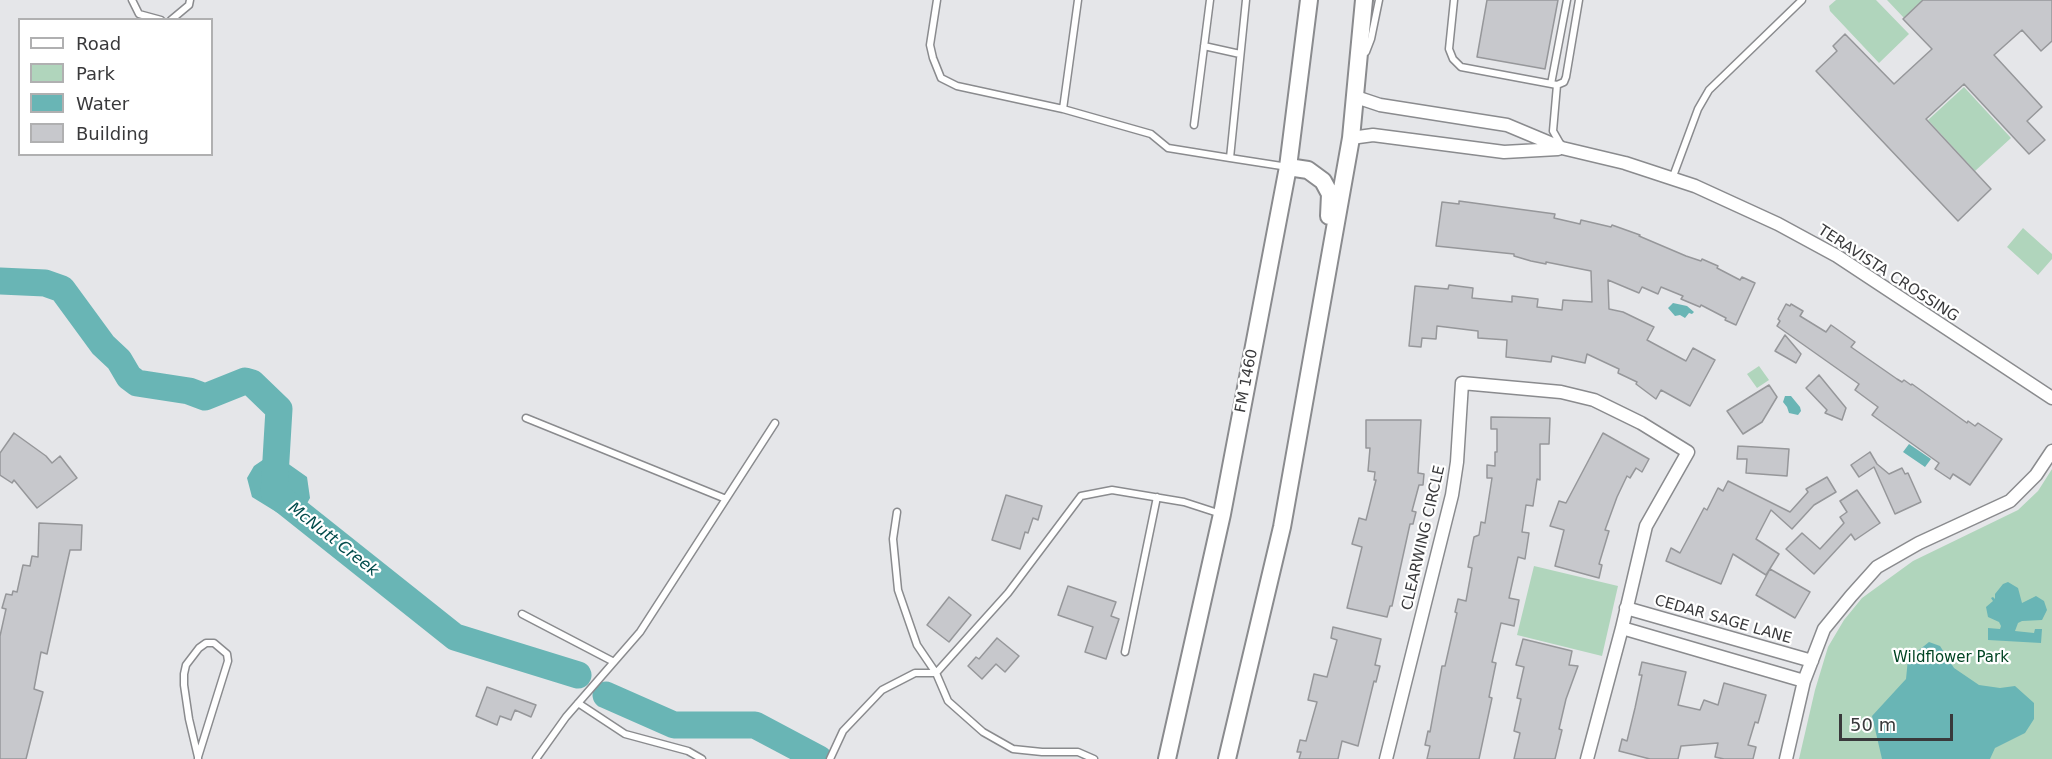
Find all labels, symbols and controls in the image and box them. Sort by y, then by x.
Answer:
legend [18,18,213,156]
text: Road [76,33,121,54]
text: Park [76,63,115,84]
text: Water [76,93,129,114]
text: Building [76,123,149,144]
street label: TERAVISTA CROSSING [1814,222,1962,326]
street label: FM 1460 [1232,348,1262,414]
street label: CLEARWING CIRCLE [1399,464,1449,612]
water label: McNutt Creek [284,499,382,581]
street label: CEDAR SAGE LANE [1652,592,1794,648]
park label: Wildflower Park [1893,649,2009,667]
scale bar [1842,702,1956,740]
text: 50 m [1850,714,1896,735]

